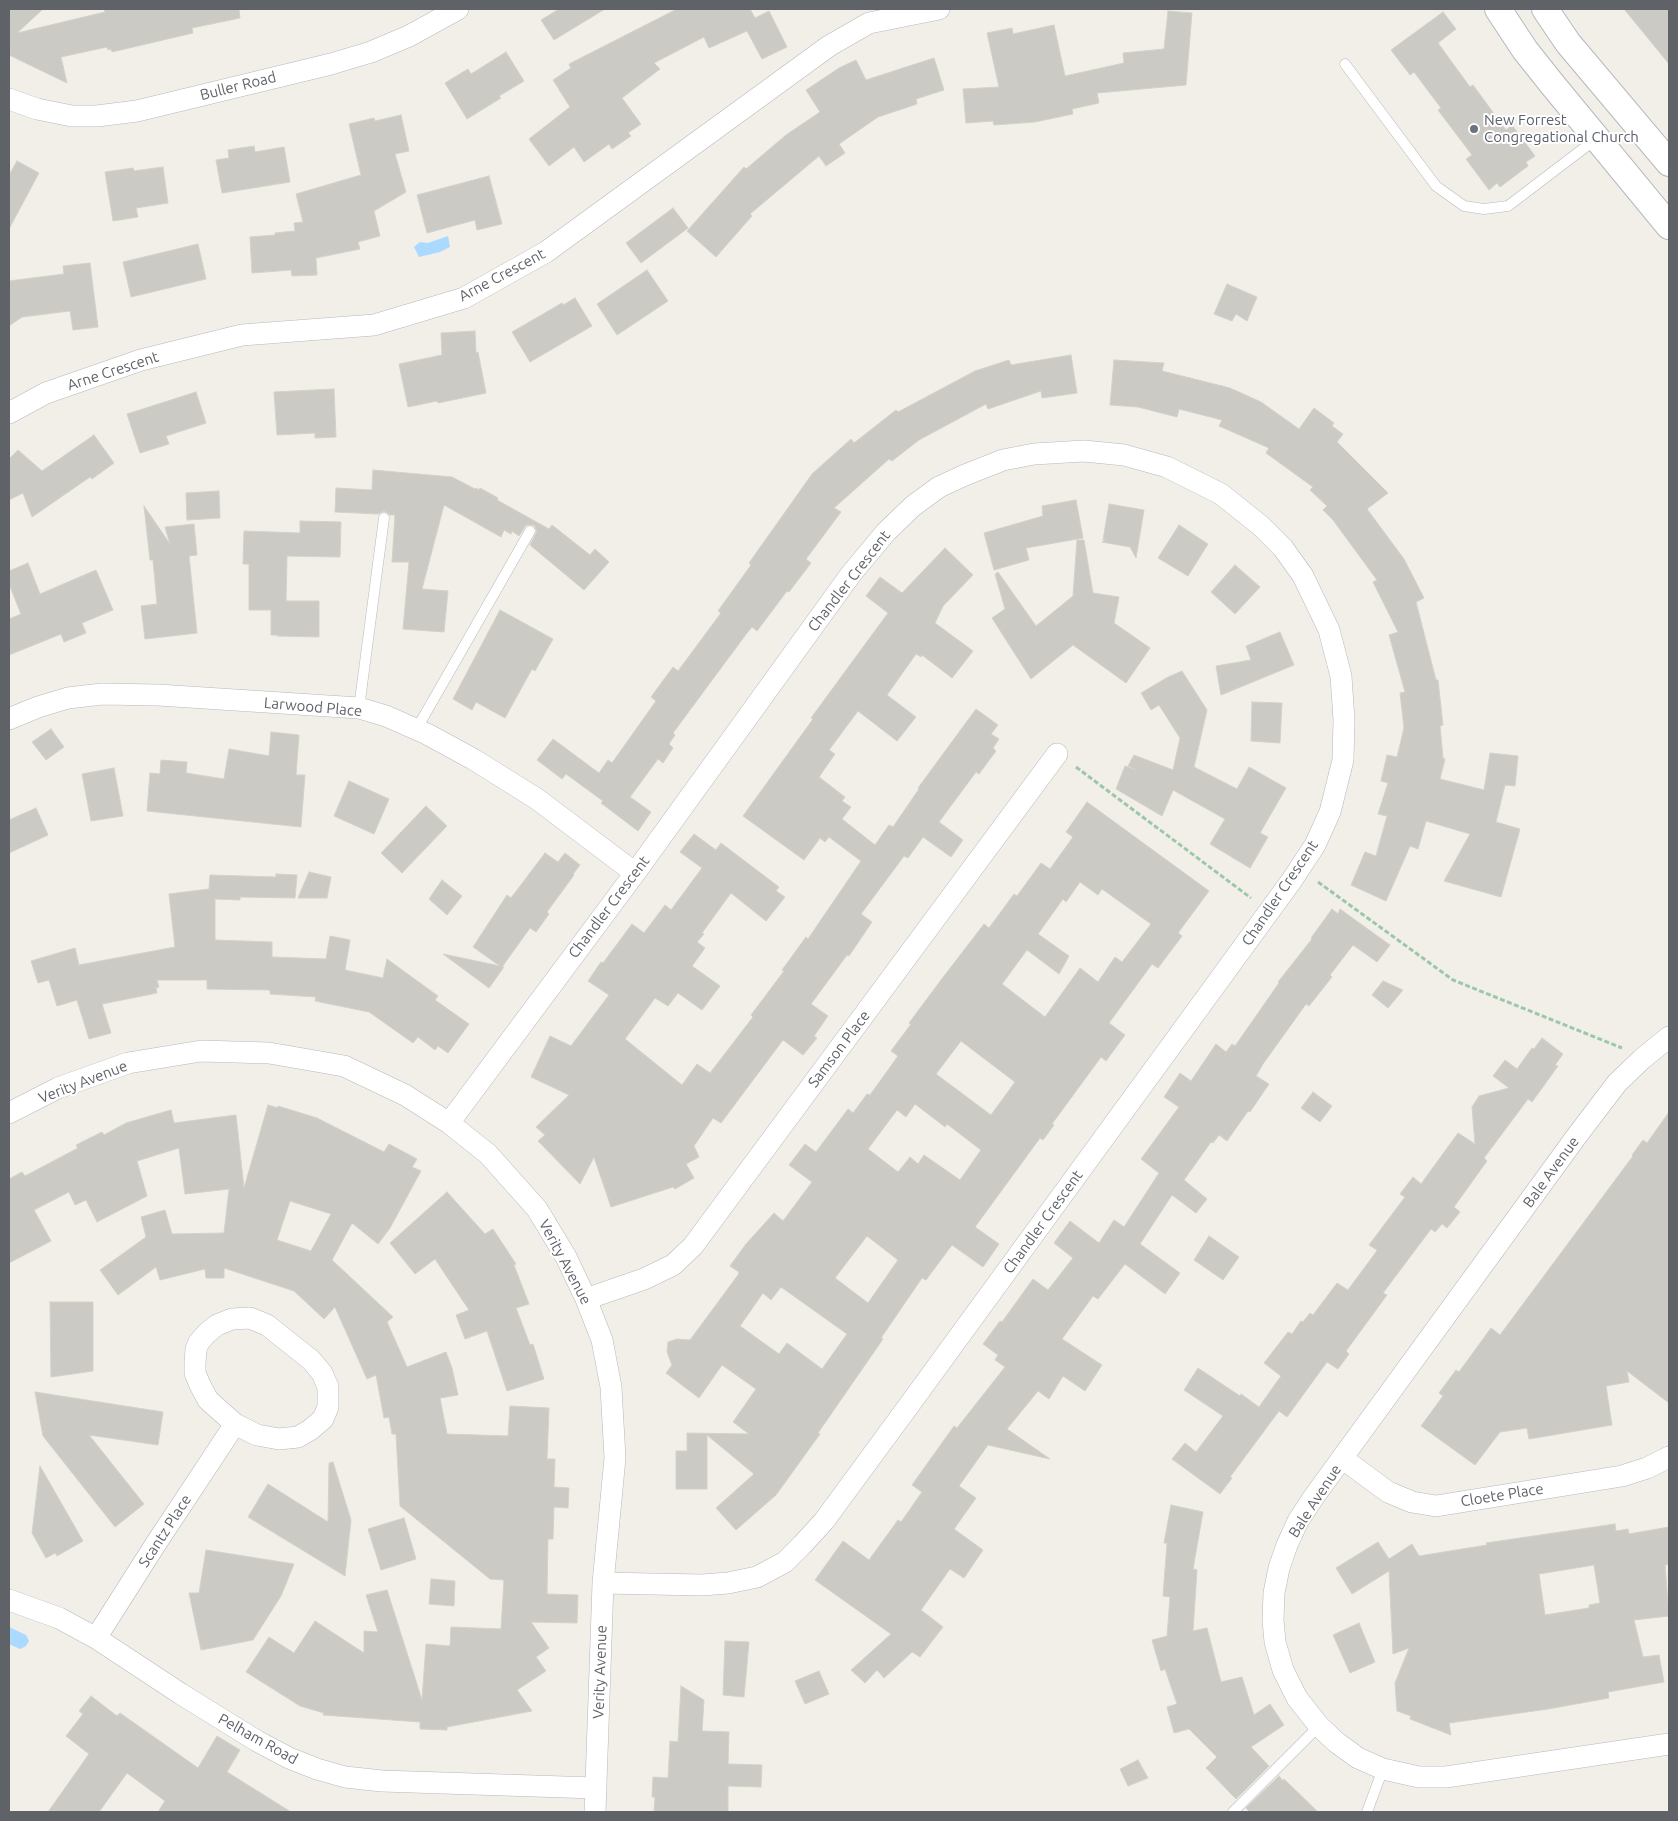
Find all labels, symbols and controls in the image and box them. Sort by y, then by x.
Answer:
street label: Buller Road [198,68,278,104]
place label: New Forrest Congregational Church [1484,111,1639,146]
marker: New Forrest Congregational Church [1468,123,1480,135]
street label: Arne Crescent [456,245,548,305]
street label: Arne Crescent [65,348,161,394]
street label: Chandler Crescent [804,527,894,635]
street label: Larwood Place [263,694,363,720]
street label: Chandler Crescent [1238,837,1322,949]
street label: Chandler Crescent [565,852,653,962]
street label: Samson Place [804,1007,874,1091]
street label: Verity Avenue [36,1057,130,1107]
street label: Bale Avenue [1519,1133,1583,1211]
street label: Chandler Crescent [999,1167,1087,1277]
street label: Verity Avenue [535,1216,595,1308]
street label: Bale Avenue [1285,1461,1345,1541]
street label: Cloete Place [1459,1480,1545,1510]
street label: Scantz Place [135,1491,195,1571]
street label: Verity Avenue [589,1625,611,1719]
street label: Pelham Road [215,1710,301,1768]

